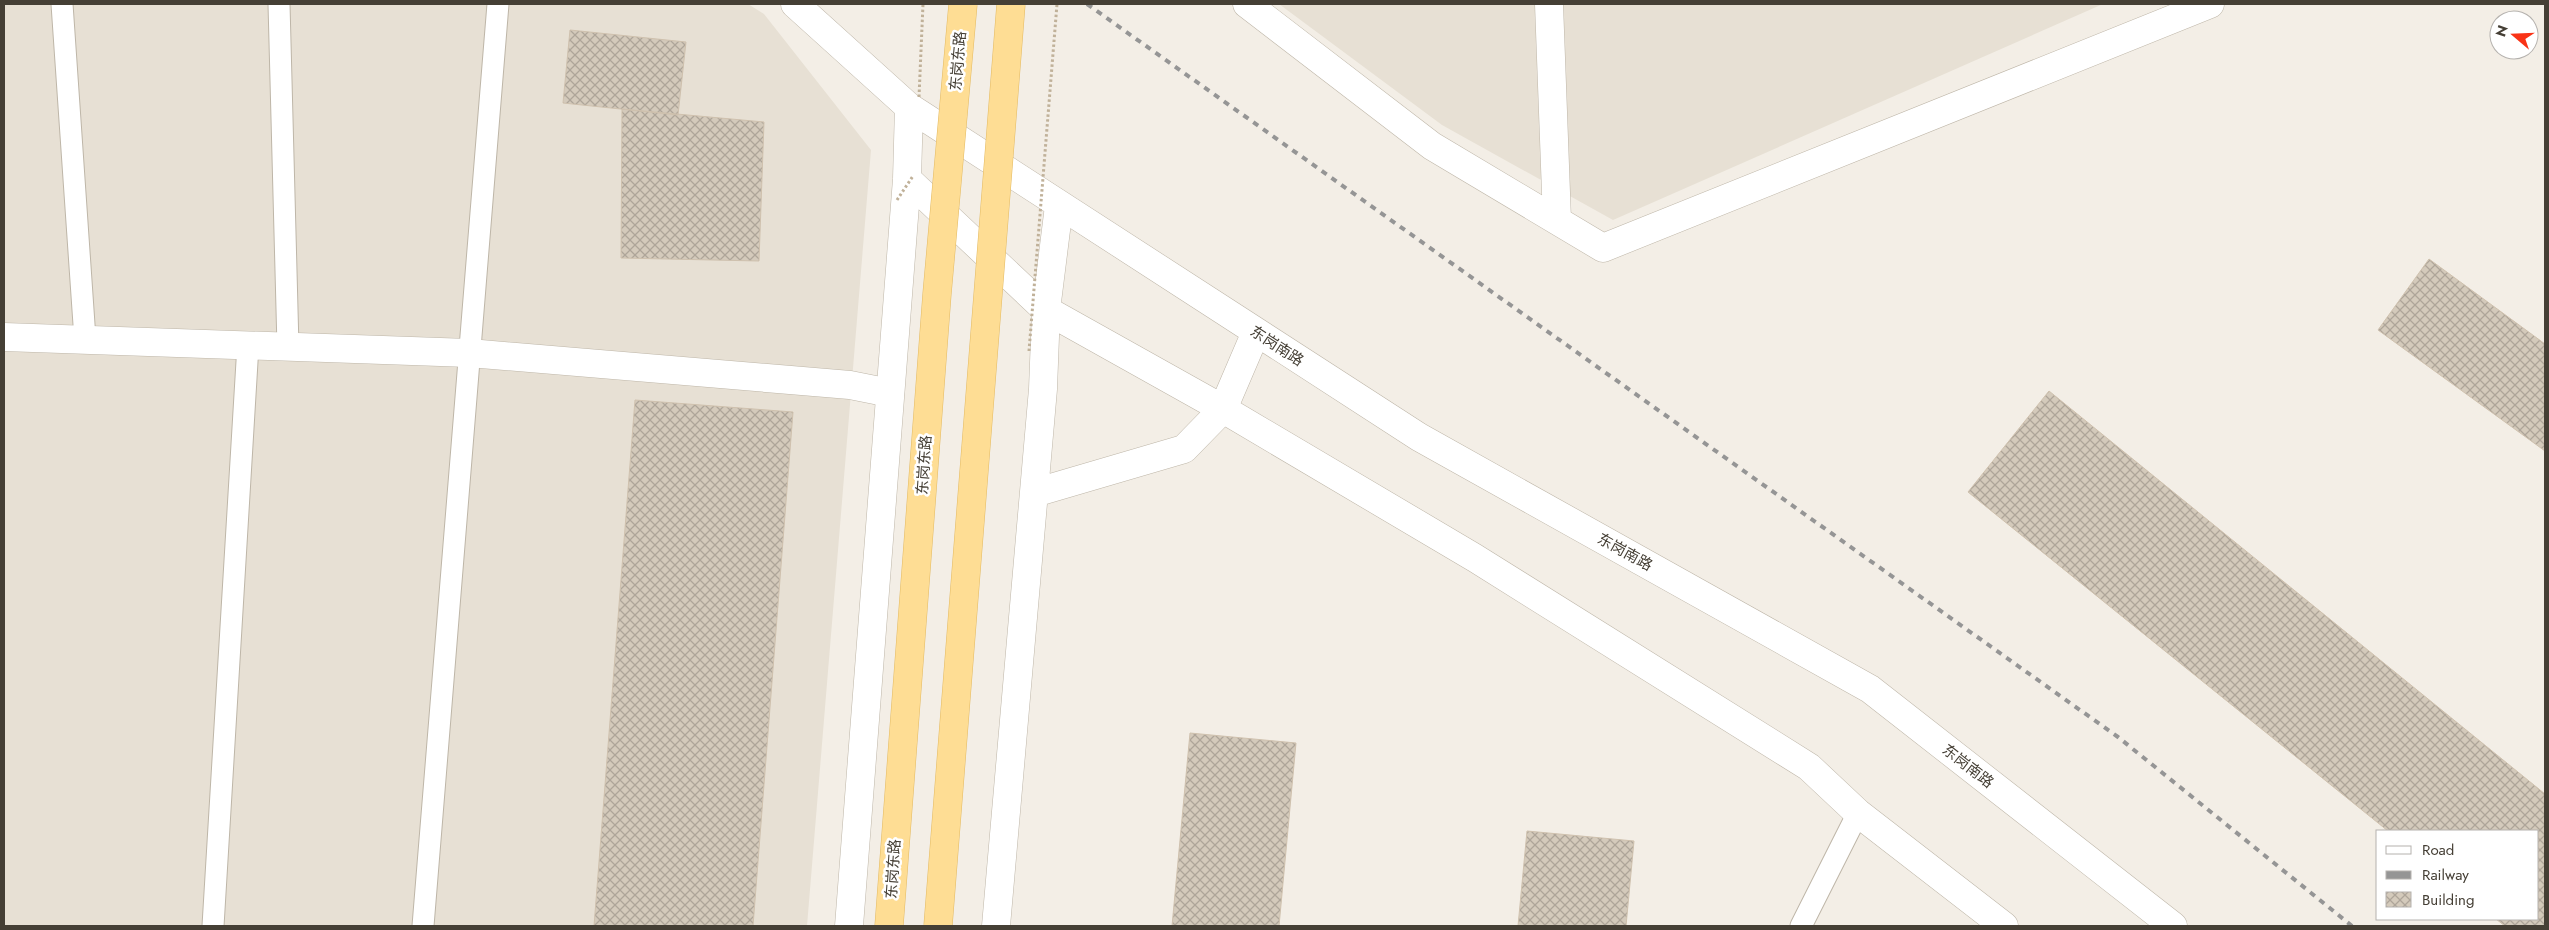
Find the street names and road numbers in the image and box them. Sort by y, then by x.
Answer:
street label: 东岗东路 [944,30,972,92]
street label: 东岗南路 [1246,320,1308,372]
street label: 东岗东路 [911,434,937,496]
street label: 东岗南路 [1593,528,1657,576]
street label: 东岗南路 [1938,739,1998,793]
street label: 东岗东路 [880,838,906,900]

